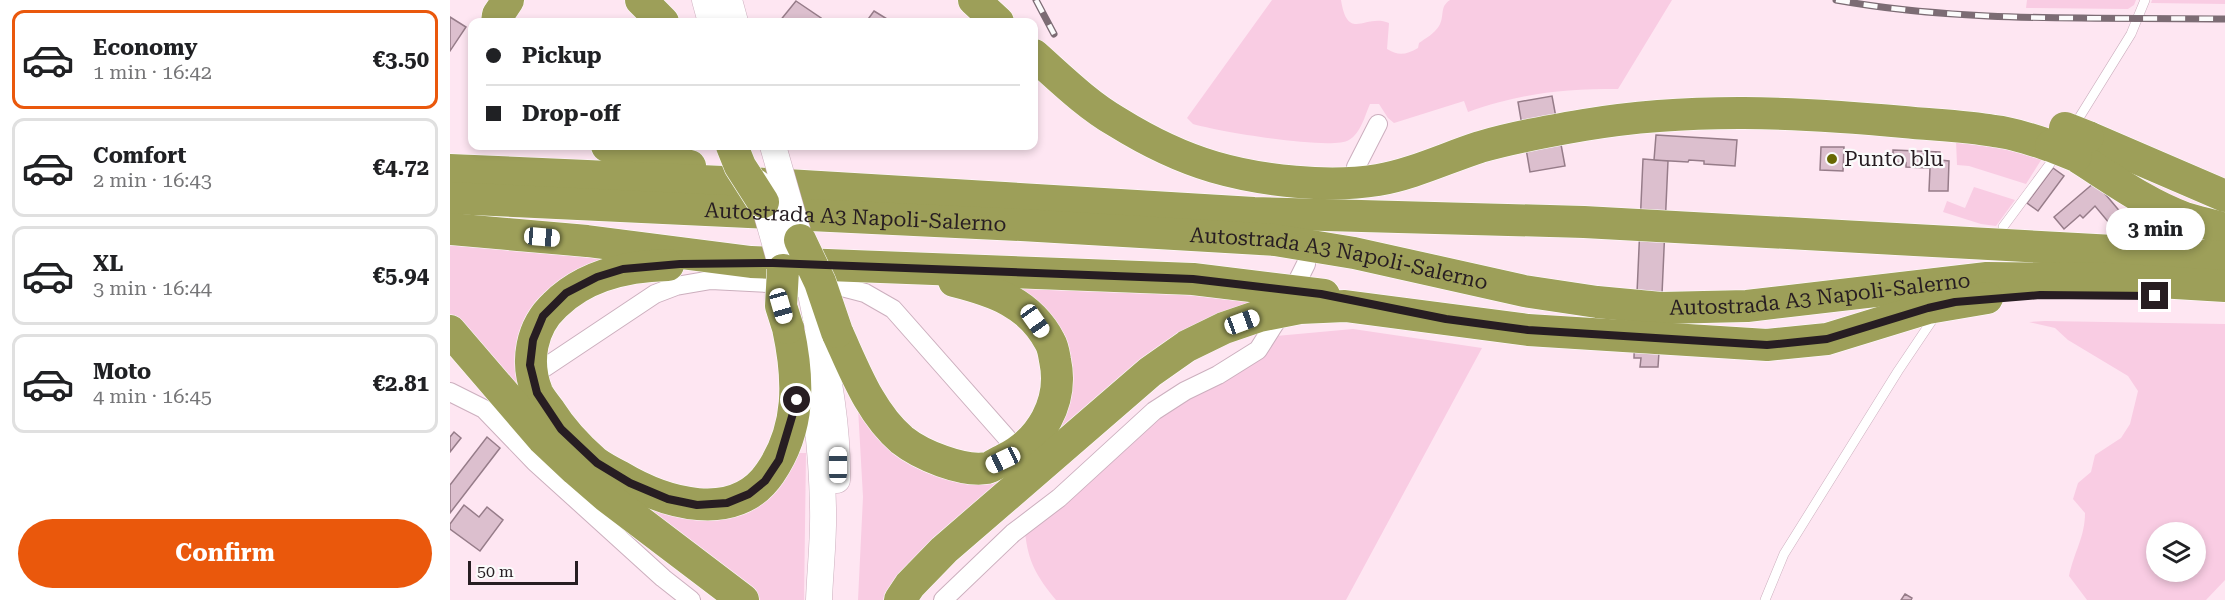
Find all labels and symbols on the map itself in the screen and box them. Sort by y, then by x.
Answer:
place label: Punto blu [1844,147,1943,171]
marker: Punto blu [1825,152,1839,166]
street label: Autostrada A3 Napoli-Salerno [704,198,1007,236]
callout: 3 min [2106,209,2204,251]
street label: Autostrada A3 Napoli-Salerno [1189,223,1490,295]
car [523,226,561,248]
street label: Autostrada A3 Napoli-Salerno [1669,268,1972,320]
route end [2141,282,2168,309]
car [767,286,795,326]
car [1017,301,1053,341]
car [1222,307,1262,337]
route start [783,386,810,413]
car [983,444,1023,476]
car [829,447,847,483]
scale bar [468,558,578,586]

